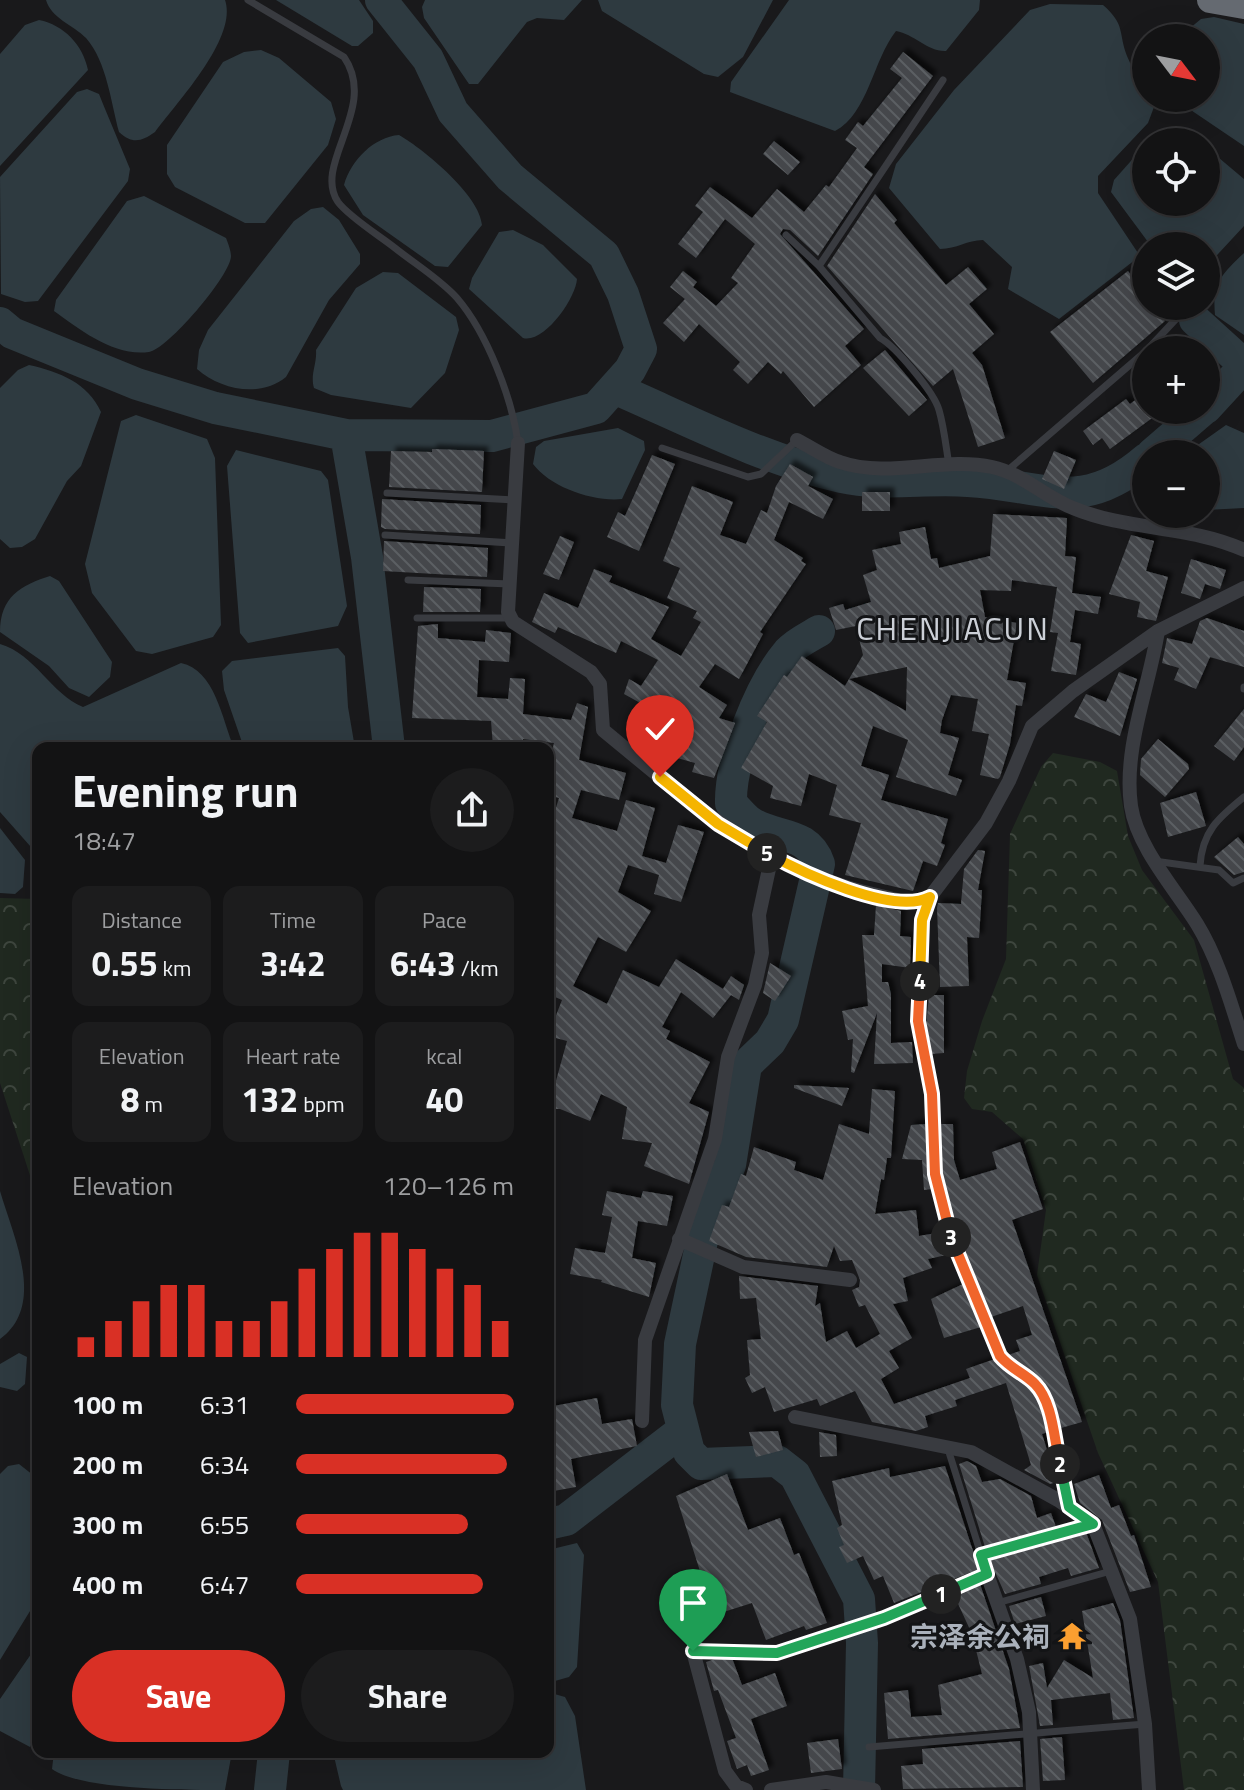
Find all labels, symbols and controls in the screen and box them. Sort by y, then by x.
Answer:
north arrow [1132,24,1220,112]
map controls [1132,24,1220,528]
button: locate [1132,128,1220,216]
button: layers [1132,232,1220,320]
button: + [1132,336,1220,424]
button: − [1132,440,1220,528]
district label: CHENJIACUN [856,604,1050,652]
pin [626,695,694,777]
icon: check [638,707,682,751]
text: Evening run [72,757,299,824]
button: share [430,768,514,852]
text: 18:47 [72,821,136,860]
pin: 5 [747,833,787,873]
text: 5 [761,836,773,870]
text: Distance [101,903,182,937]
text: Time [270,903,316,937]
text: Pace [422,903,467,937]
text: 0.55 [92,937,158,989]
text: 3:42 [260,937,326,989]
text: 6:43 [390,937,456,989]
text: km [158,951,191,985]
text: /km [456,951,499,985]
pin: 4 [900,961,940,1001]
text: 4 [914,964,926,998]
text: Elevation [99,1039,184,1073]
text: Heart rate [246,1039,340,1073]
text: kcal [426,1039,462,1073]
text: 8 [121,1073,140,1125]
text: 132 [241,1073,298,1125]
text: 40 [425,1073,463,1125]
text: m [140,1087,163,1121]
text: bpm [298,1087,345,1121]
text: Elevation [72,1166,173,1205]
text: 120–126 m [383,1166,514,1205]
pin: 3 [931,1217,971,1257]
text: 3 [945,1220,957,1254]
text: 100 m [72,1385,143,1424]
text: 6:31 [200,1385,249,1424]
pin: 2 [1040,1444,1080,1484]
text: 200 m [72,1445,143,1484]
text: 6:34 [200,1445,249,1484]
text: 2 [1054,1447,1066,1481]
text: 300 m [72,1505,143,1544]
text: 6:55 [200,1505,249,1544]
text: 400 m [72,1565,143,1604]
text: 6:47 [200,1565,249,1604]
pin [659,1569,727,1651]
pin: 1 [921,1574,961,1614]
text: 1 [935,1577,947,1611]
icon: arrive [671,1581,715,1625]
place label: 宗泽余公祠 [910,1615,1050,1658]
temple icon: 宗泽余公祠 [1057,1621,1087,1651]
button: Save [72,1650,285,1742]
button: Share [301,1650,514,1742]

